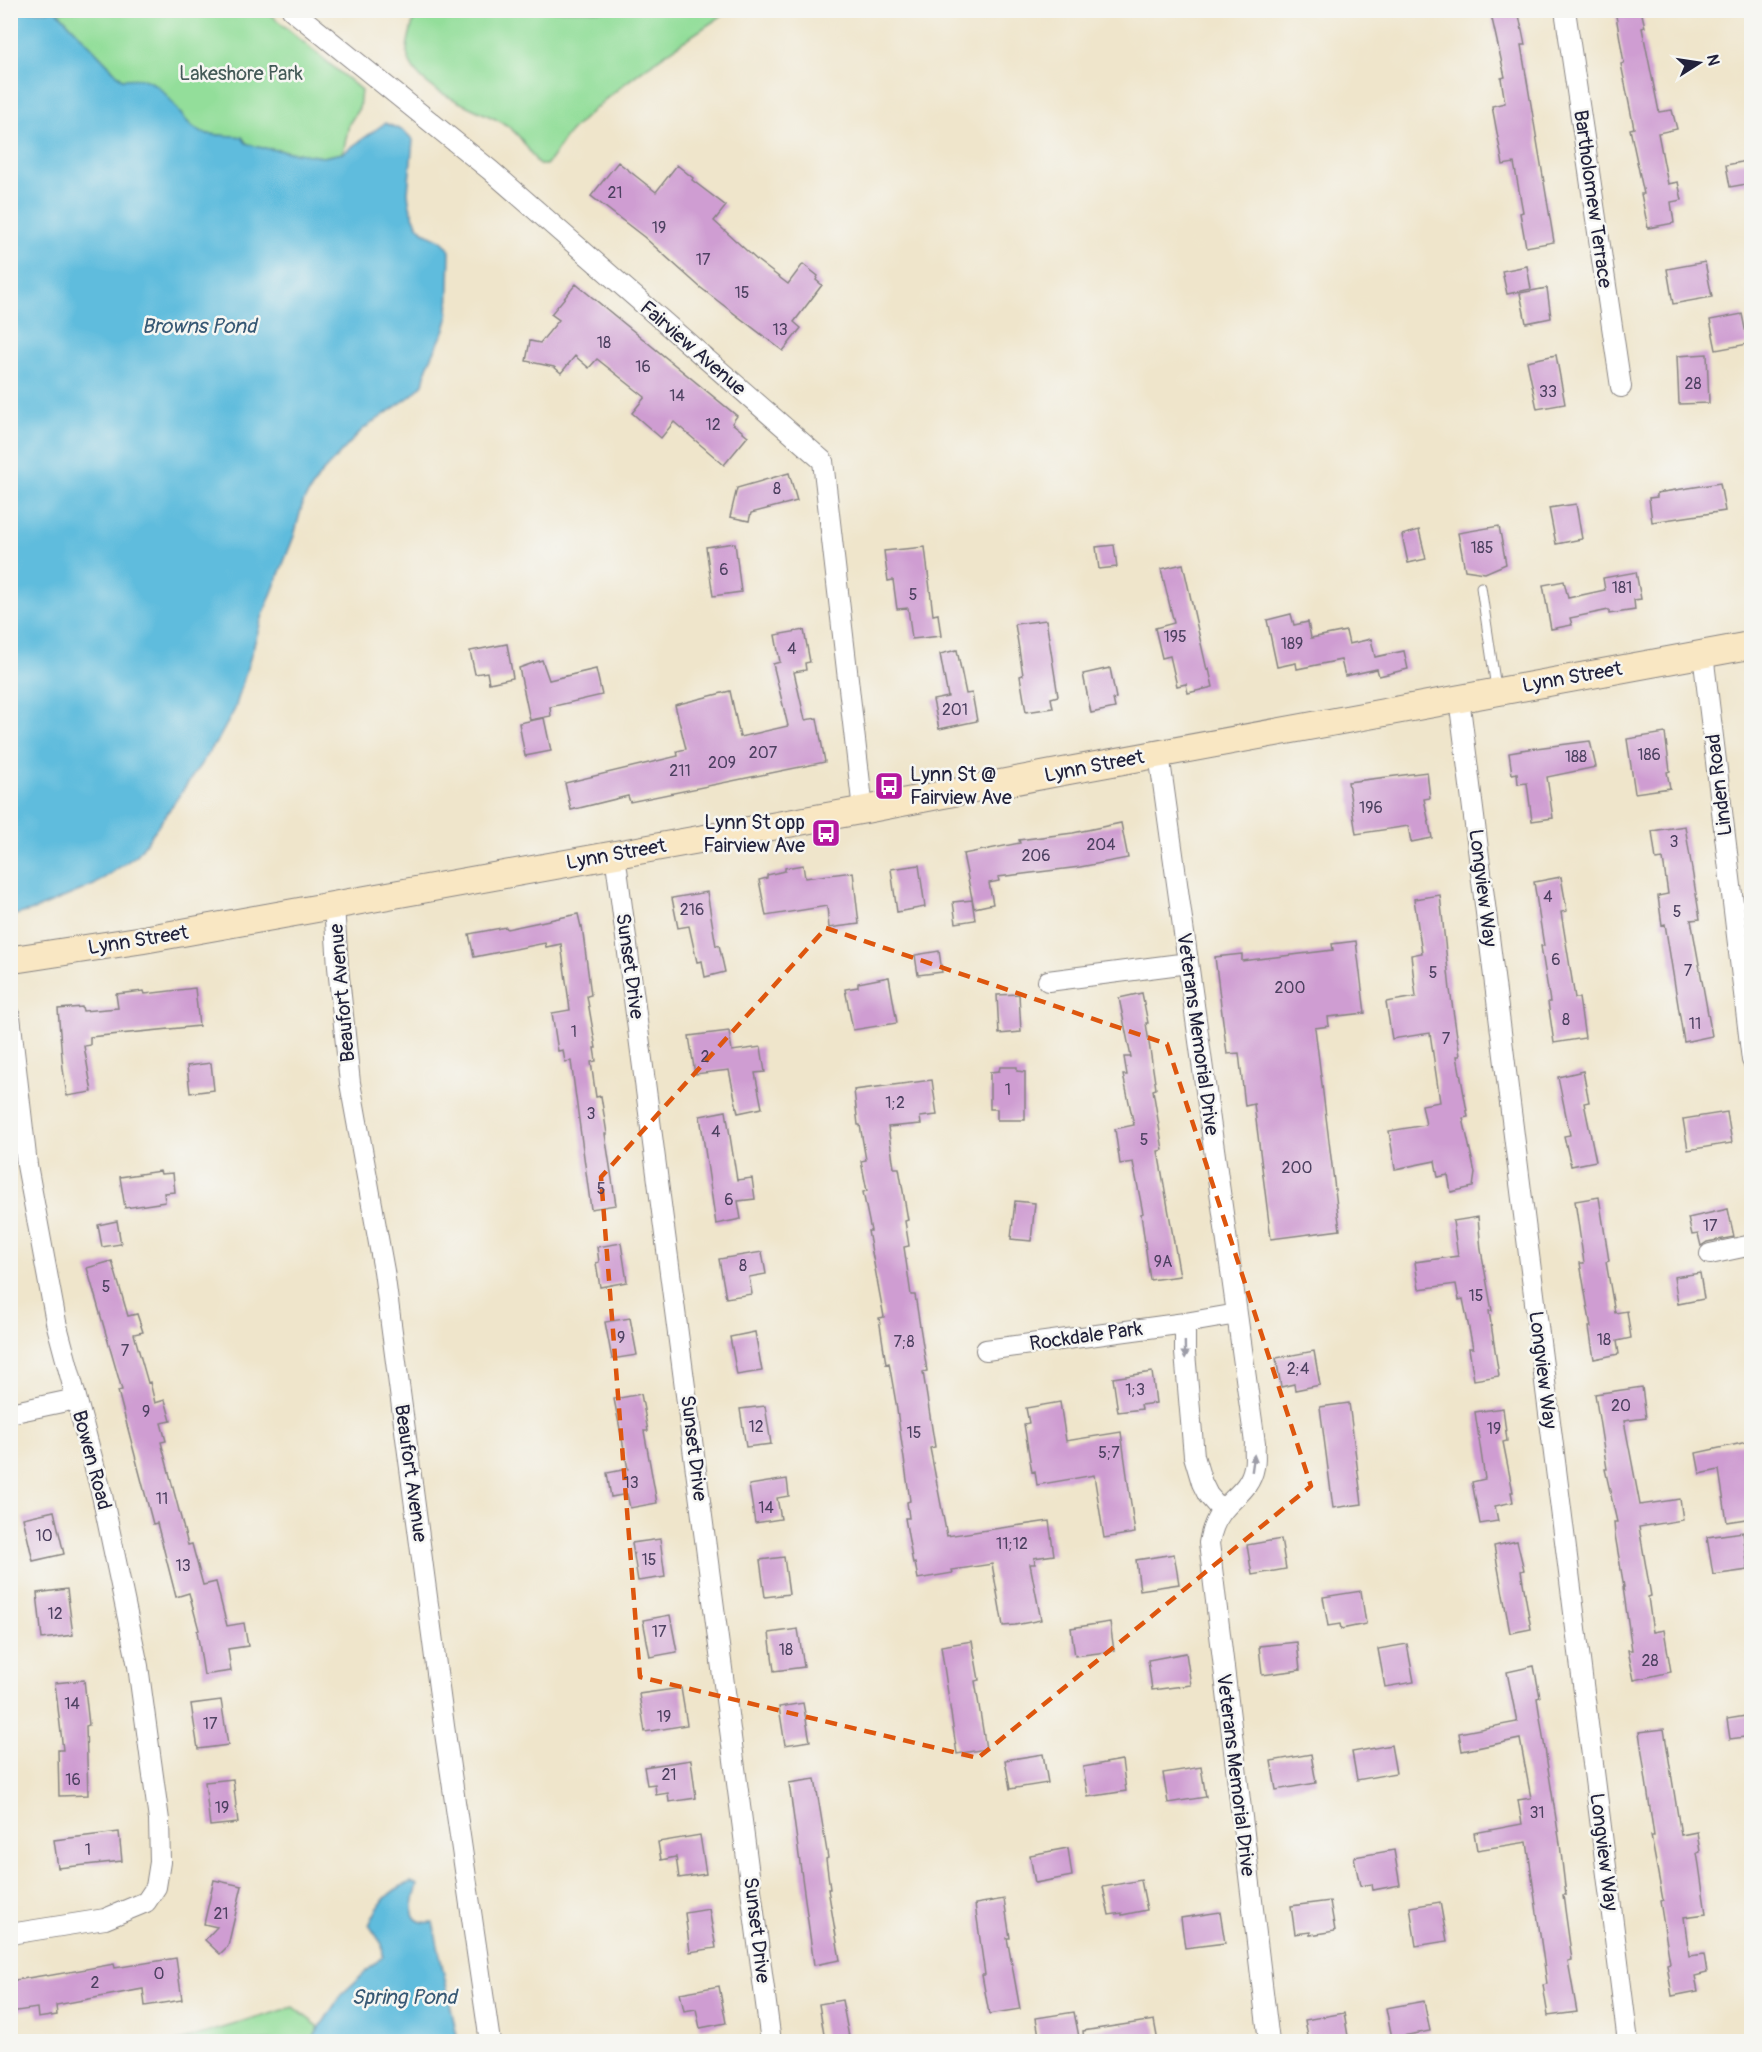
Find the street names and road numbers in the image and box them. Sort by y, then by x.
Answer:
street label: Bartholomew Terrace [1568,108,1618,290]
street label: Fairview Avenue [635,295,751,401]
street label: Lynn Street [1520,656,1625,698]
street label: Linden Road [1700,733,1738,837]
street label: Lynn Street [1042,744,1147,788]
street label: Longview Way [1463,828,1503,949]
street label: Lynn Street [564,833,669,875]
street label: Sunset Drive [610,912,650,1021]
street label: Lynn Street [86,920,191,960]
street label: Beaufort Avenue [323,923,361,1063]
street label: Veterans Memorial Drive [1171,931,1225,1137]
street label: Longview Way [1523,1310,1563,1431]
street label: Rockdale Park [1028,1316,1145,1356]
street label: Sunset Drive [675,1394,713,1503]
street label: Beaufort Avenue [389,1403,433,1544]
street label: Bowen Road [67,1408,117,1512]
street label: Veterans Memorial Drive [1211,1672,1261,1878]
street label: Longview Way [1584,1792,1624,1913]
street label: Sunset Drive [738,1876,776,1985]

